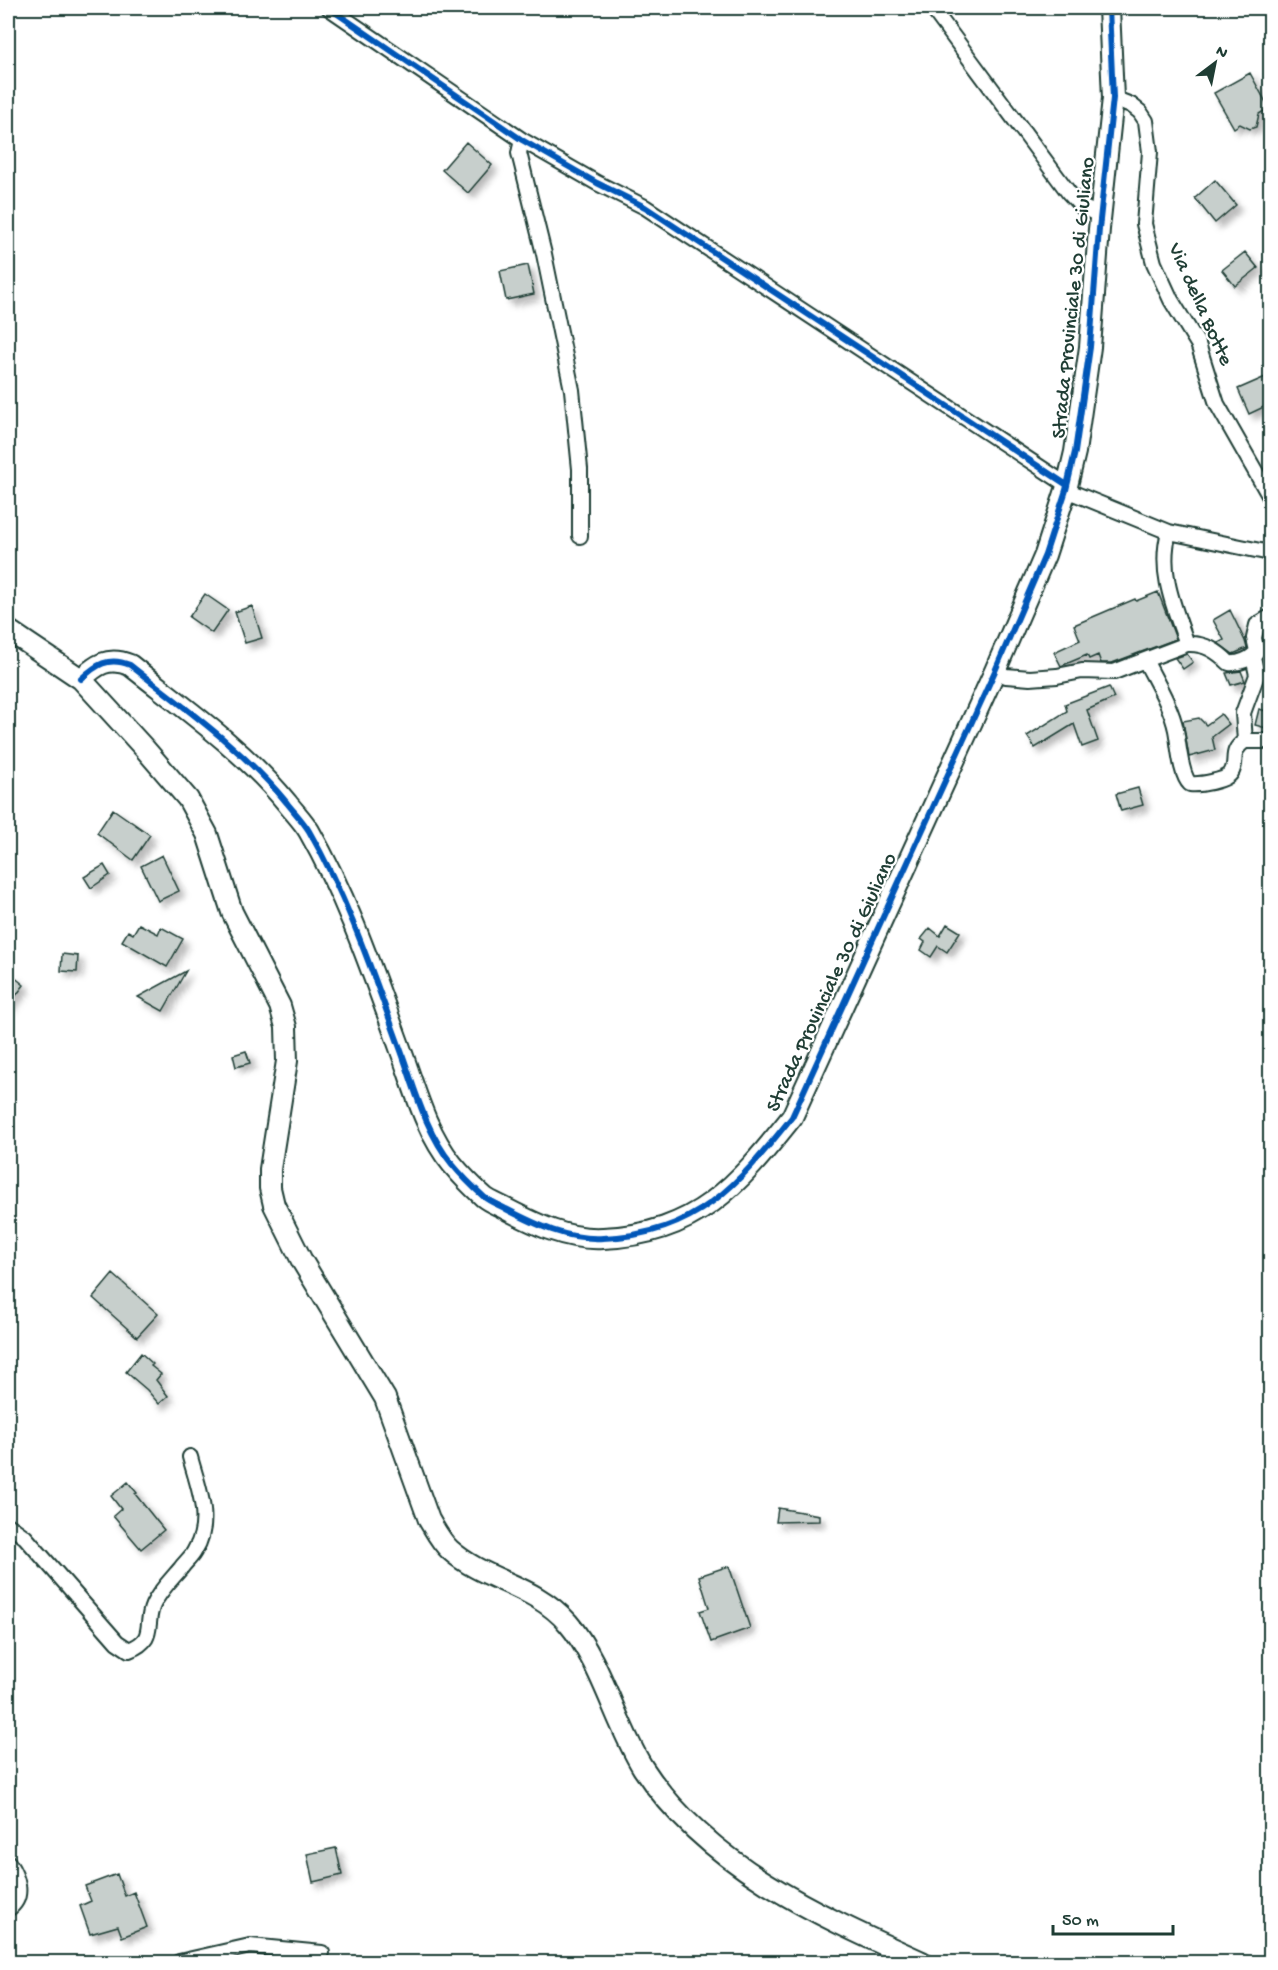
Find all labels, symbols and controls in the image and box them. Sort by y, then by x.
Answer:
north arrow [1185,33,1245,93]
text: N [1212,42,1231,64]
street label: Strada Provinciale 30 di Giuliano [1048,156,1102,440]
street label: Via della Botte [1160,239,1238,371]
street label: Strada Provinciale 30 di Giuliano [762,849,904,1116]
scale bar [1053,1898,1173,1936]
text: 50 m [1062,1911,1099,1932]

